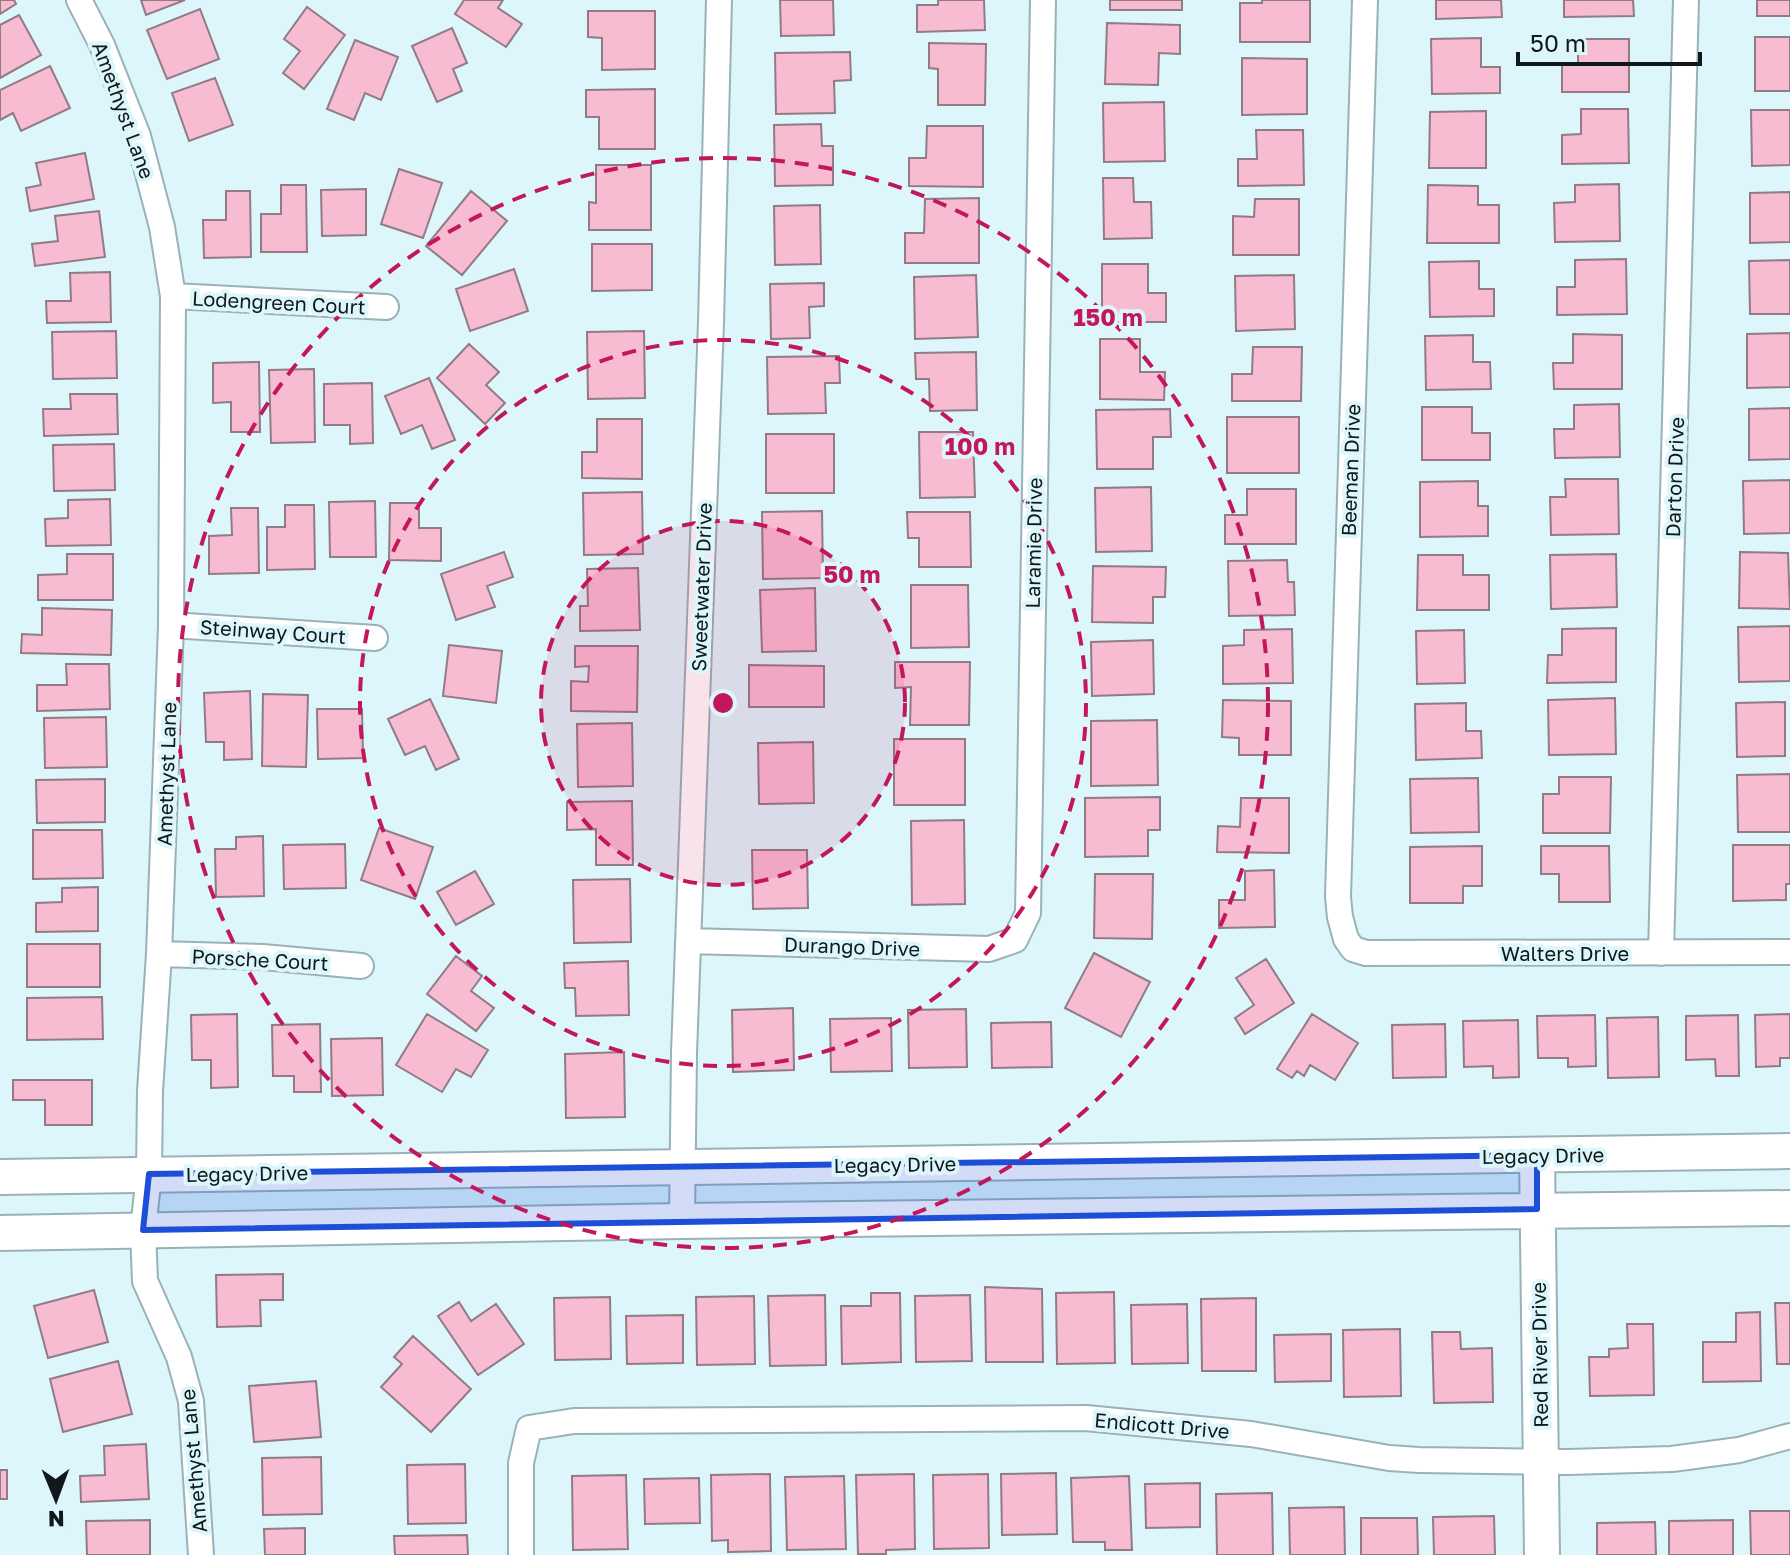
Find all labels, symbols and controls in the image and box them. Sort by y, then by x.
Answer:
scale bar [1518,16,1700,66]
text: 50 m [1530,28,1586,57]
street label: Amethyst Lane [88,38,160,182]
street label: Lodengreen Court [192,285,366,319]
text: 150 m [1073,302,1143,331]
street label: Beeman Drive [1336,403,1364,537]
street label: Darton Drive [1660,416,1688,538]
text: 100 m [945,431,1015,460]
street label: Laramie Drive [1020,477,1046,609]
street label: Sweetwater Drive [686,502,716,672]
text: 50 m [823,559,881,588]
street label: Steinway Court [199,614,347,648]
centre of rings [709,689,737,717]
street label: Amethyst Lane [151,702,181,846]
street label: Durango Drive [784,932,920,960]
street label: Walters Drive [1501,941,1629,965]
street label: Porsche Court [191,943,329,975]
street label: Legacy Drive [1481,1142,1605,1168]
street label: Legacy Drive [833,1151,957,1177]
street label: Legacy Drive [185,1160,309,1186]
street label: Red River Drive [1526,1282,1552,1428]
street label: Amethyst Lane [175,1388,211,1534]
street label: Endicott Drive [1094,1407,1230,1443]
north arrow [16,1459,96,1539]
text: N [48,1506,65,1533]

